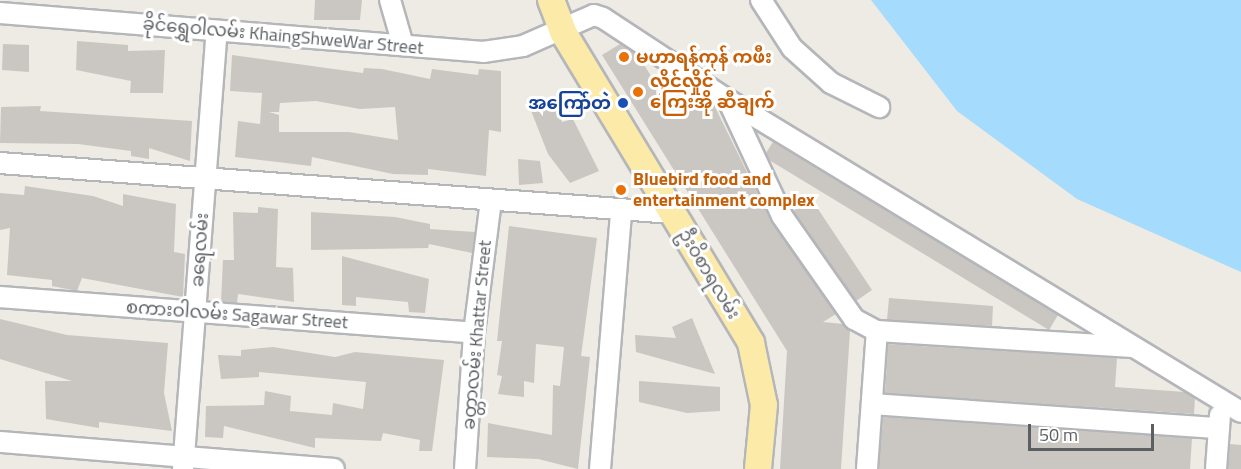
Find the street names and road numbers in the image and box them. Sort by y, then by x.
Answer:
street label: ခိုင်ရွှေဝါလမ်း KhaingShweWar Street [142,13,424,59]
street label: ခရေလမ်း [187,212,213,288]
street label: ဦးဝိစာရလမ်း [674,225,744,323]
street label: ခတ္တာလမ်း Khattar Street [458,239,496,431]
street label: စကားဝါလမ်း Sagawar Street [125,296,349,334]

